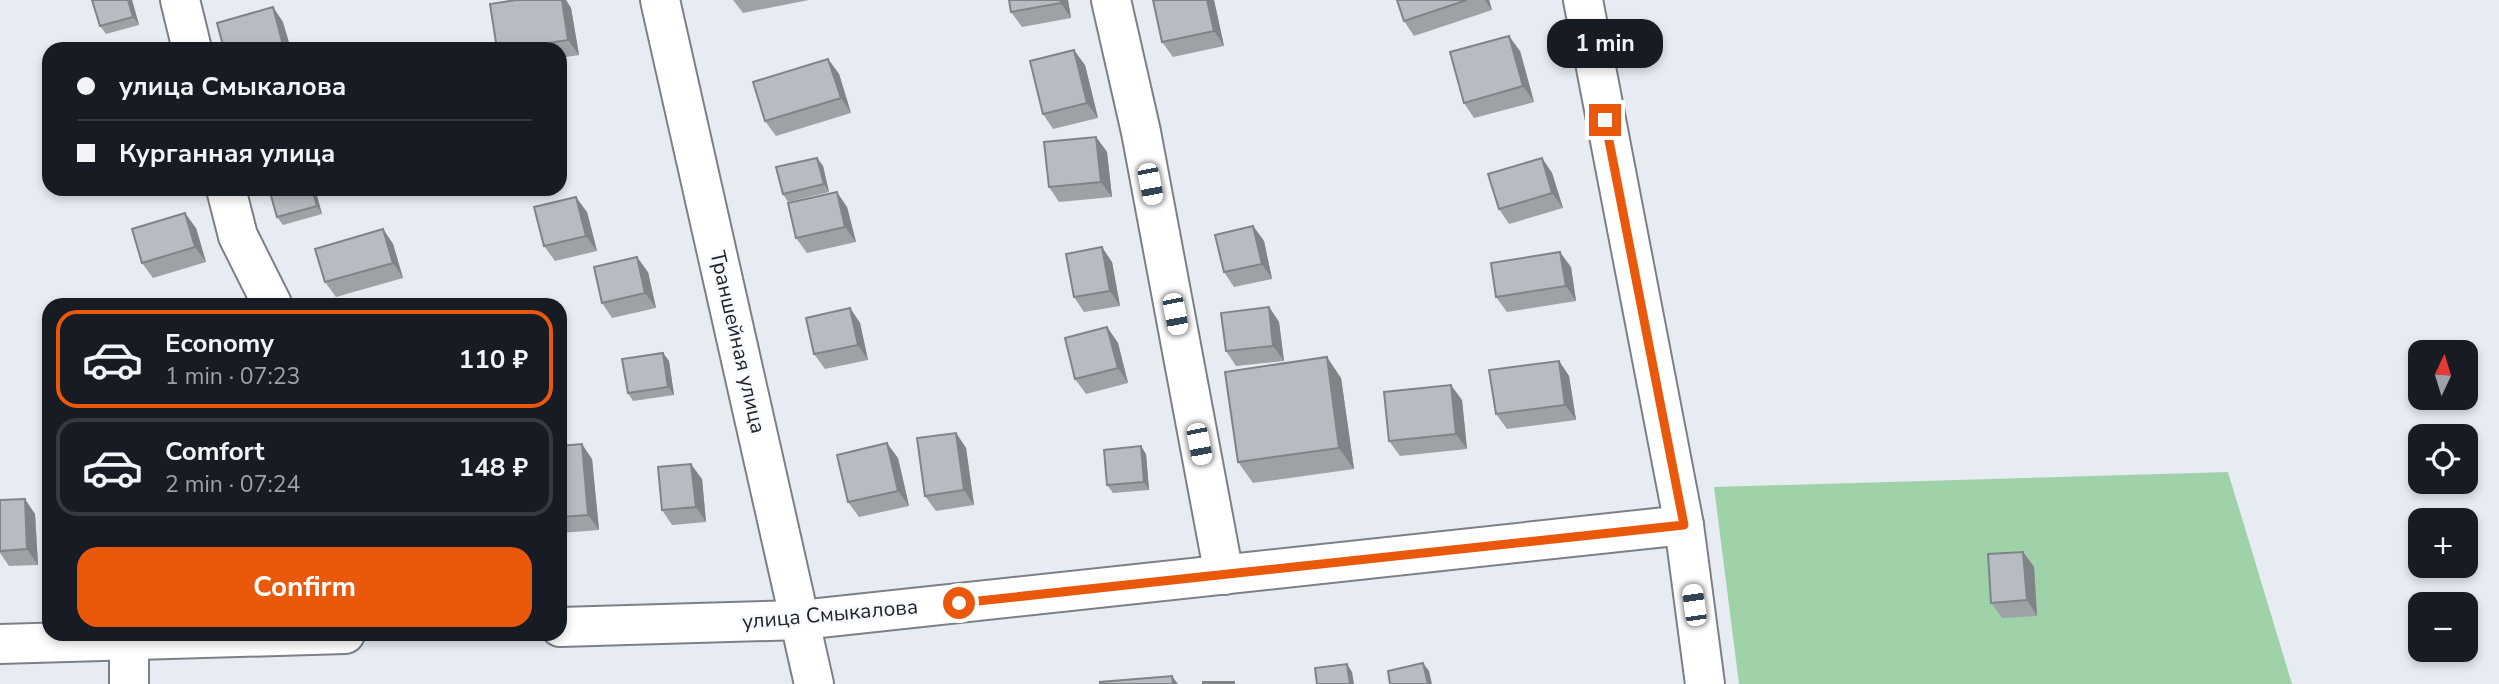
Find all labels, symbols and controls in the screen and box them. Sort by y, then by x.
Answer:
callout: 1 min [1547,18,1663,68]
text: 1 min [1575,28,1635,59]
text: улица Смыкалова [119,69,346,104]
route end [1589,104,1621,136]
text: Курганная улица [119,136,335,171]
car [1136,161,1165,207]
street label: Траншейная улица [703,248,773,436]
car [1161,291,1190,337]
text: Economy [165,326,274,361]
icon: car [81,328,144,391]
north arrow [2408,340,2478,410]
map controls [2408,340,2478,662]
text: 110 ₽ [459,342,528,377]
text: 1 min · 07:23 [165,361,300,392]
car [1185,421,1214,467]
button: locate [2408,424,2478,494]
text: Comfort [165,434,265,469]
icon: car [81,436,144,499]
text: 148 ₽ [459,450,528,485]
text: 2 min · 07:24 [165,469,300,500]
button: + [2408,508,2478,578]
button: Confirm [77,547,532,627]
car [1681,583,1708,627]
route start [943,587,975,619]
street label: улица Смыкалова [741,592,919,636]
button: − [2408,592,2478,662]

